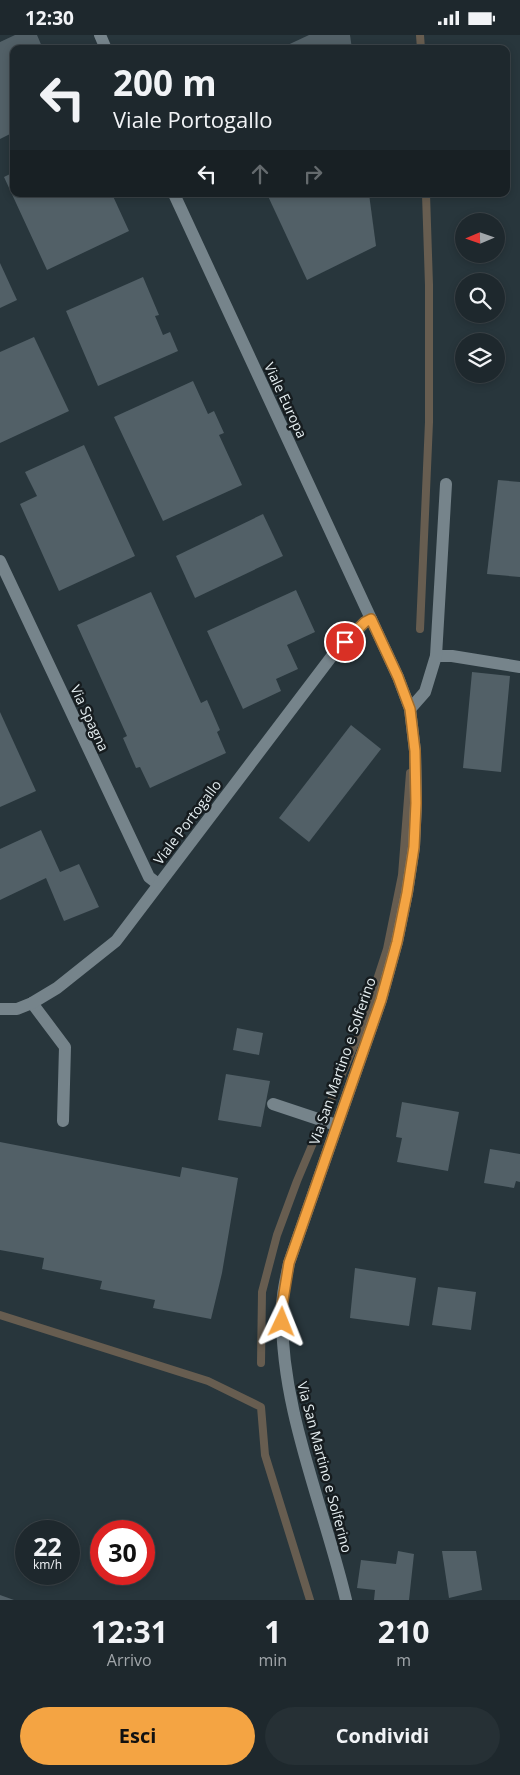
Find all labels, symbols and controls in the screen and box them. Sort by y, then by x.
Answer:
text: 12:30 [25,5,74,31]
text: 200 m [113,59,217,106]
icon: left [30,65,95,130]
text: Viale Portogallo [113,104,273,134]
icon: left [193,160,221,188]
icon: ahead [246,160,274,188]
icon: right [299,160,327,188]
north arrow [455,213,505,263]
map controls [455,213,505,383]
button: search [455,273,505,323]
button: layers [455,333,505,383]
street label: Viale Europa [260,359,312,441]
pin [324,621,366,663]
icon: arrive [331,628,359,656]
street label: Via Spagna [66,682,114,754]
street label: Viale Portogallo [149,776,225,868]
street label: Via San Martino e Solferino [304,975,380,1147]
position arrow [255,1295,307,1347]
street label: Via San Martino e Solferino [293,1379,357,1555]
speed limit sign: 30 [90,1520,155,1585]
text: 22 [33,1529,62,1563]
text: km/h [33,1556,62,1573]
text: 12:31 [91,1611,168,1652]
text: 1 [264,1611,281,1652]
text: 210 [378,1611,429,1652]
text: Arrivo [107,1649,152,1671]
text: min [259,1649,287,1671]
text: m [396,1649,411,1671]
button: Esci [20,1707,255,1765]
button: Condividi [265,1707,500,1765]

